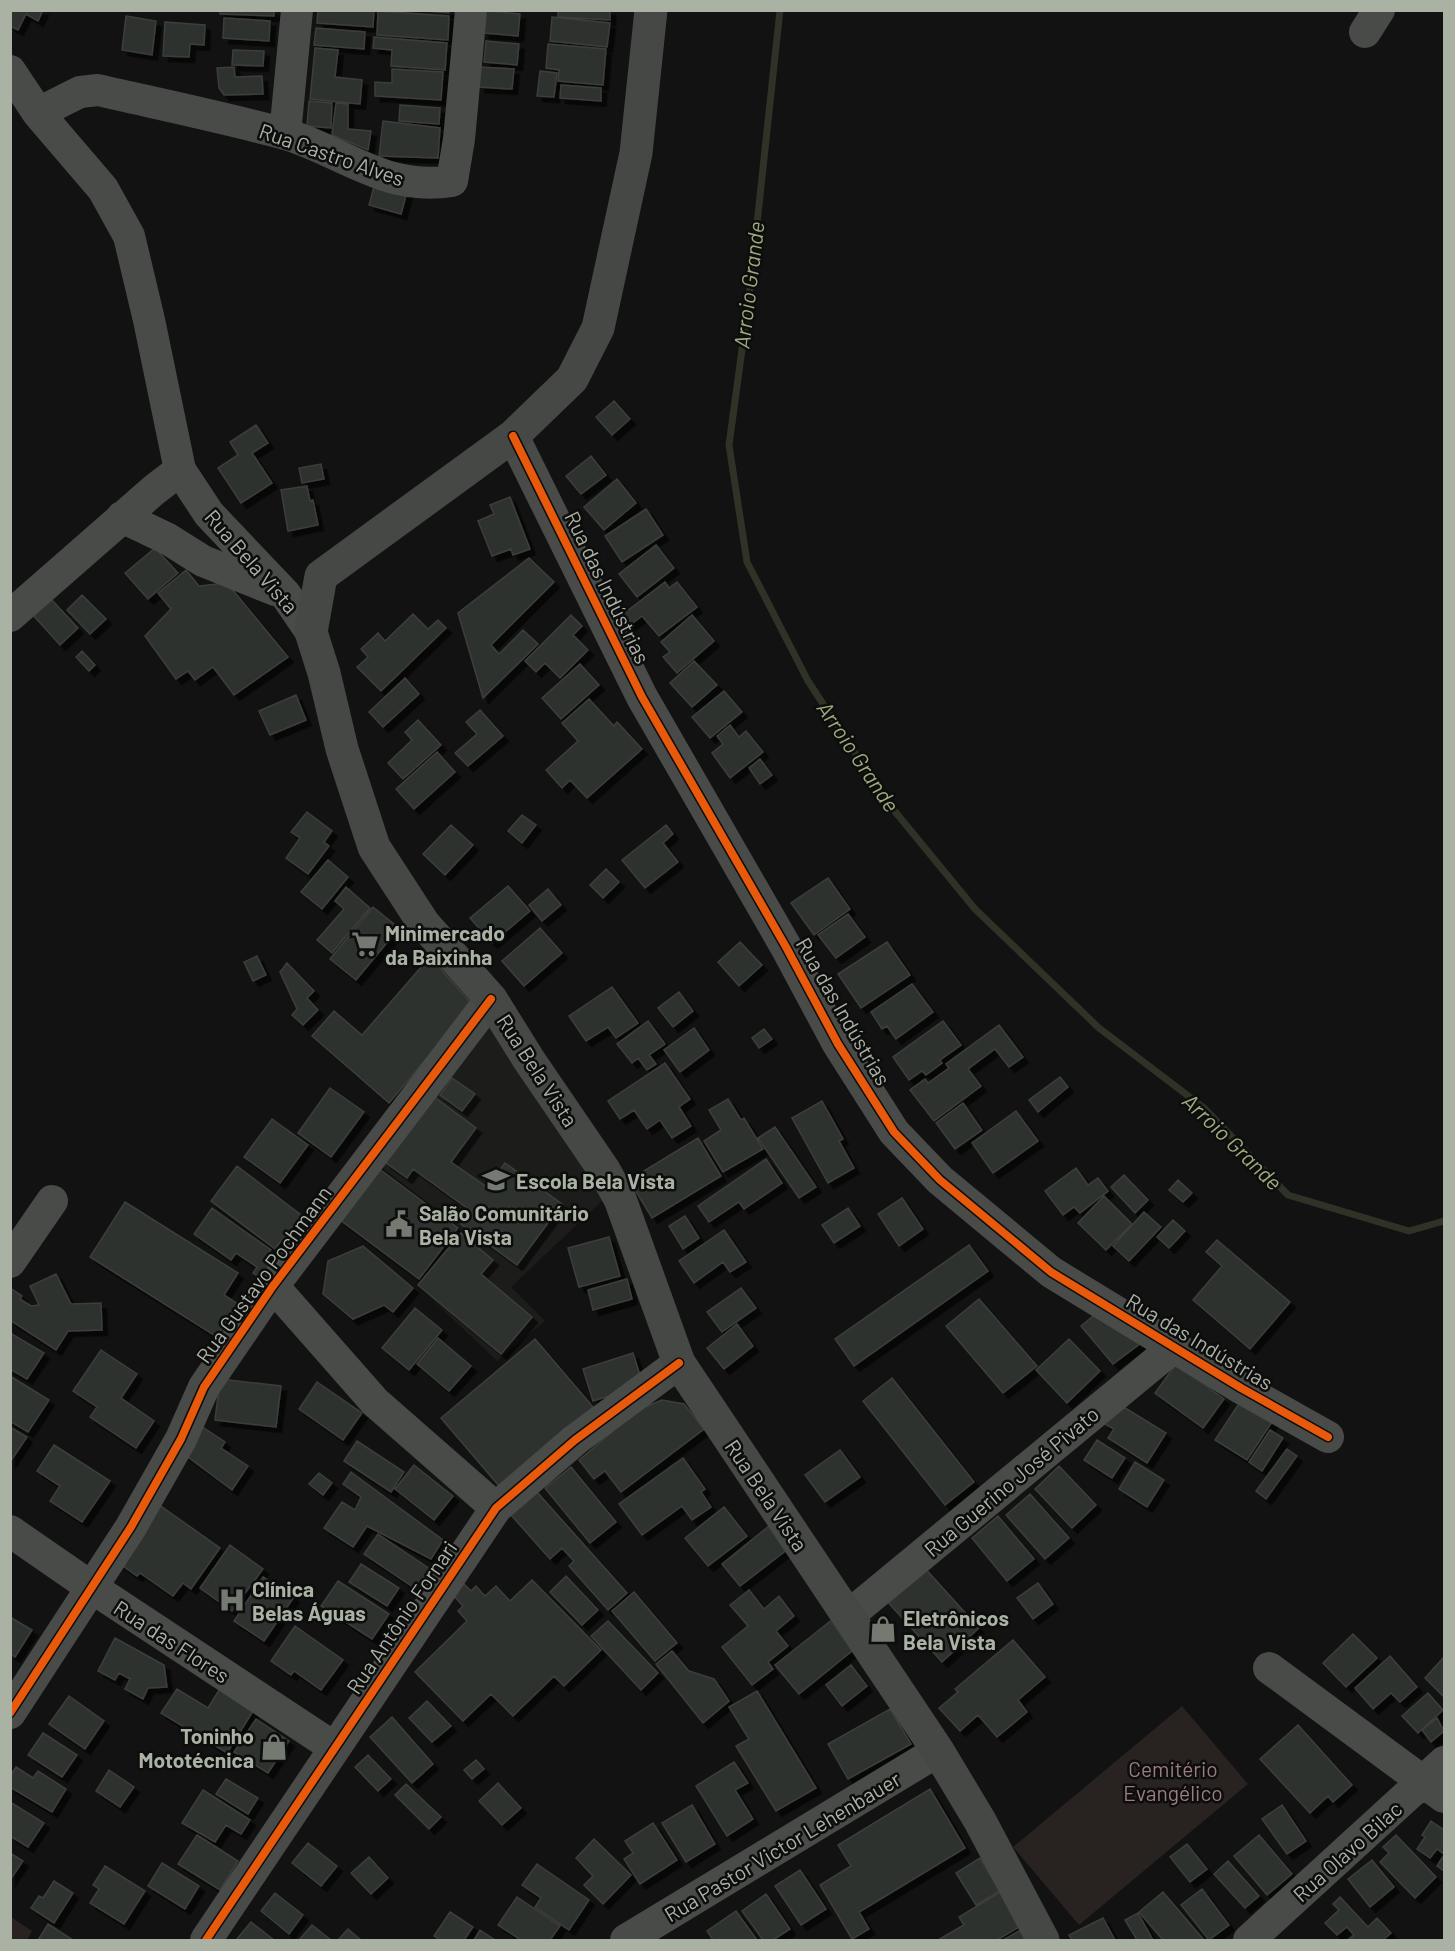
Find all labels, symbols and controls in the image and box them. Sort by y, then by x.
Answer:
street label: Rua Castro Alves [256,118,408,190]
water label: Arroio Grande [727,220,769,350]
street label: Rua Bela Vista [200,504,304,618]
street label: Rua das Indústrias [560,507,656,667]
water label: Arroio Grande [812,696,906,816]
place label: Minimercado da Baixinha [385,920,505,969]
supermarket icon: Minimercado da Baixinha [350,929,380,959]
street label: Rua das Indústrias [792,933,896,1089]
street label: Rua Bela Vista [492,1009,584,1131]
water label: Arroio Grande [1178,1087,1288,1195]
school or university icon: Escola Bela Vista [481,1165,511,1195]
place label: Escola Bela Vista [516,1168,675,1193]
street label: Rua Gustavo Pochmann [190,1180,336,1368]
place label: Salão Comunitário Bela Vista [419,1200,589,1249]
public building icon: Salão Comunitário Bela Vista [384,1209,414,1239]
street label: Rua das Indústrias [1122,1287,1278,1395]
street label: Rua Guerino José Pivato [919,1401,1103,1561]
street label: Rua Bela Vista [720,1434,814,1556]
street label: Rua Antônio Fornari [341,1536,461,1698]
place label: Clínica Belas Águas [252,1576,366,1625]
hospital icon: Clínica Belas Águas [217,1585,247,1615]
street label: Rua das Flores [110,1594,234,1688]
place label: Eletrônicos Bela Vista [903,1605,1009,1654]
shop icon: Eletrônicos Bela Vista [868,1614,898,1644]
place label: Toninho Mototécnica [139,1723,254,1772]
shop icon: Toninho Mototécnica [259,1732,289,1762]
park label: Cemitério Evangélico [1123,1756,1223,1805]
street label: Rua Pastor Victor Lehenbauer [659,1765,905,1927]
street label: Rua Olavo Bilac [1287,1796,1407,1906]

